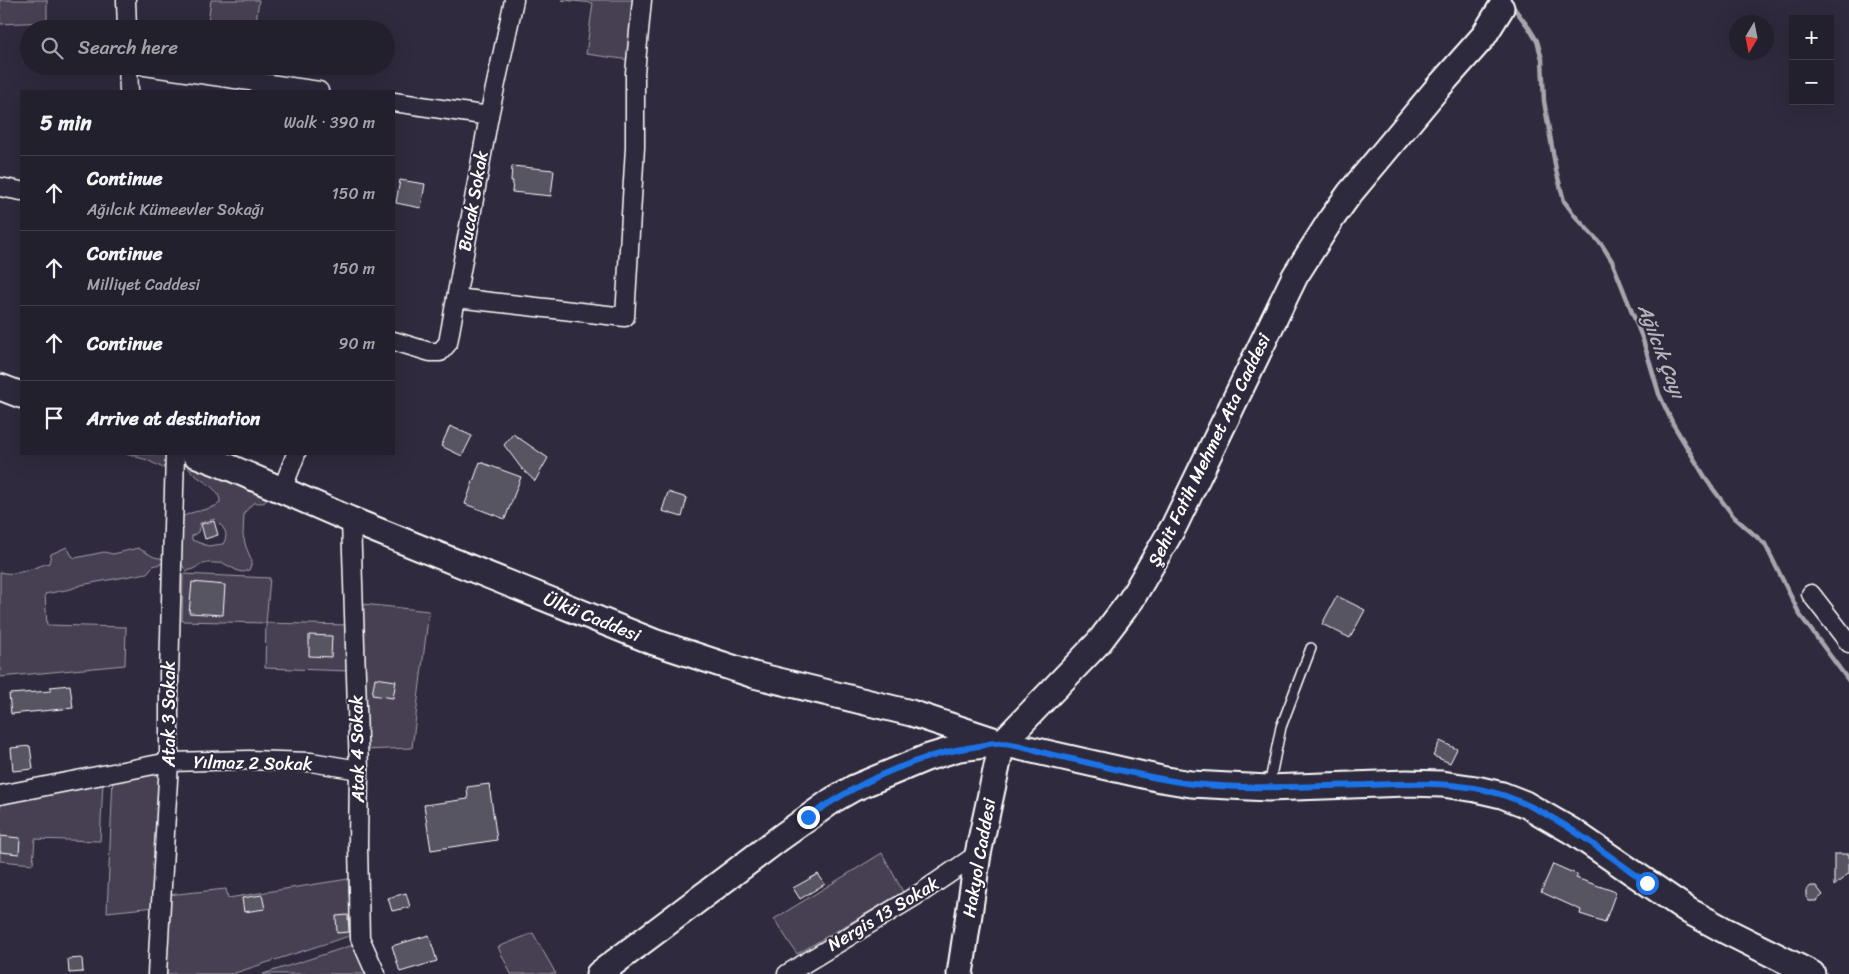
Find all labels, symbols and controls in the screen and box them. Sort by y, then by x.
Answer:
north arrow [1729,15,1774,60]
map controls [1789,15,1834,105]
button: + [1789,15,1834,60]
search box [20,20,395,75]
text: Search here [78,31,178,64]
icon: search [38,34,66,62]
button: − [1789,60,1834,105]
text: 5 min [40,104,92,142]
text: Walk · 390 m [284,108,375,137]
street label: Bucak Sokak [448,148,498,254]
text: Continue [87,162,163,195]
icon: ahead [40,179,68,207]
text: 150 m [332,179,375,208]
text: Ağılcık Kümeevler Sokağı [87,195,264,224]
text: Continue [87,237,163,270]
icon: ahead [40,254,68,282]
text: 150 m [332,254,375,283]
text: Milliyet Caddesi [87,270,200,299]
water label: Ağılcık Çayı [1628,298,1695,405]
text: Continue [87,327,163,360]
street label: Şehit Fatih Mehmet Ata Caddesi [1138,327,1280,572]
icon: ahead [40,329,68,357]
text: 90 m [339,329,375,358]
text: Arrive at destination [87,402,260,435]
icon: arrive [40,404,68,432]
street label: Ülkü Caddesi [538,583,647,651]
street label: Atak 3 Sokak [153,661,185,768]
street label: Atak 4 Sokak [340,695,374,804]
street label: Yılmaz 2 Sokak [193,746,313,780]
street label: Hakyol Caddesi [953,795,1005,920]
route end [797,806,820,829]
street label: Nergis 13 Sokak [821,868,946,960]
route start [1636,872,1659,895]

